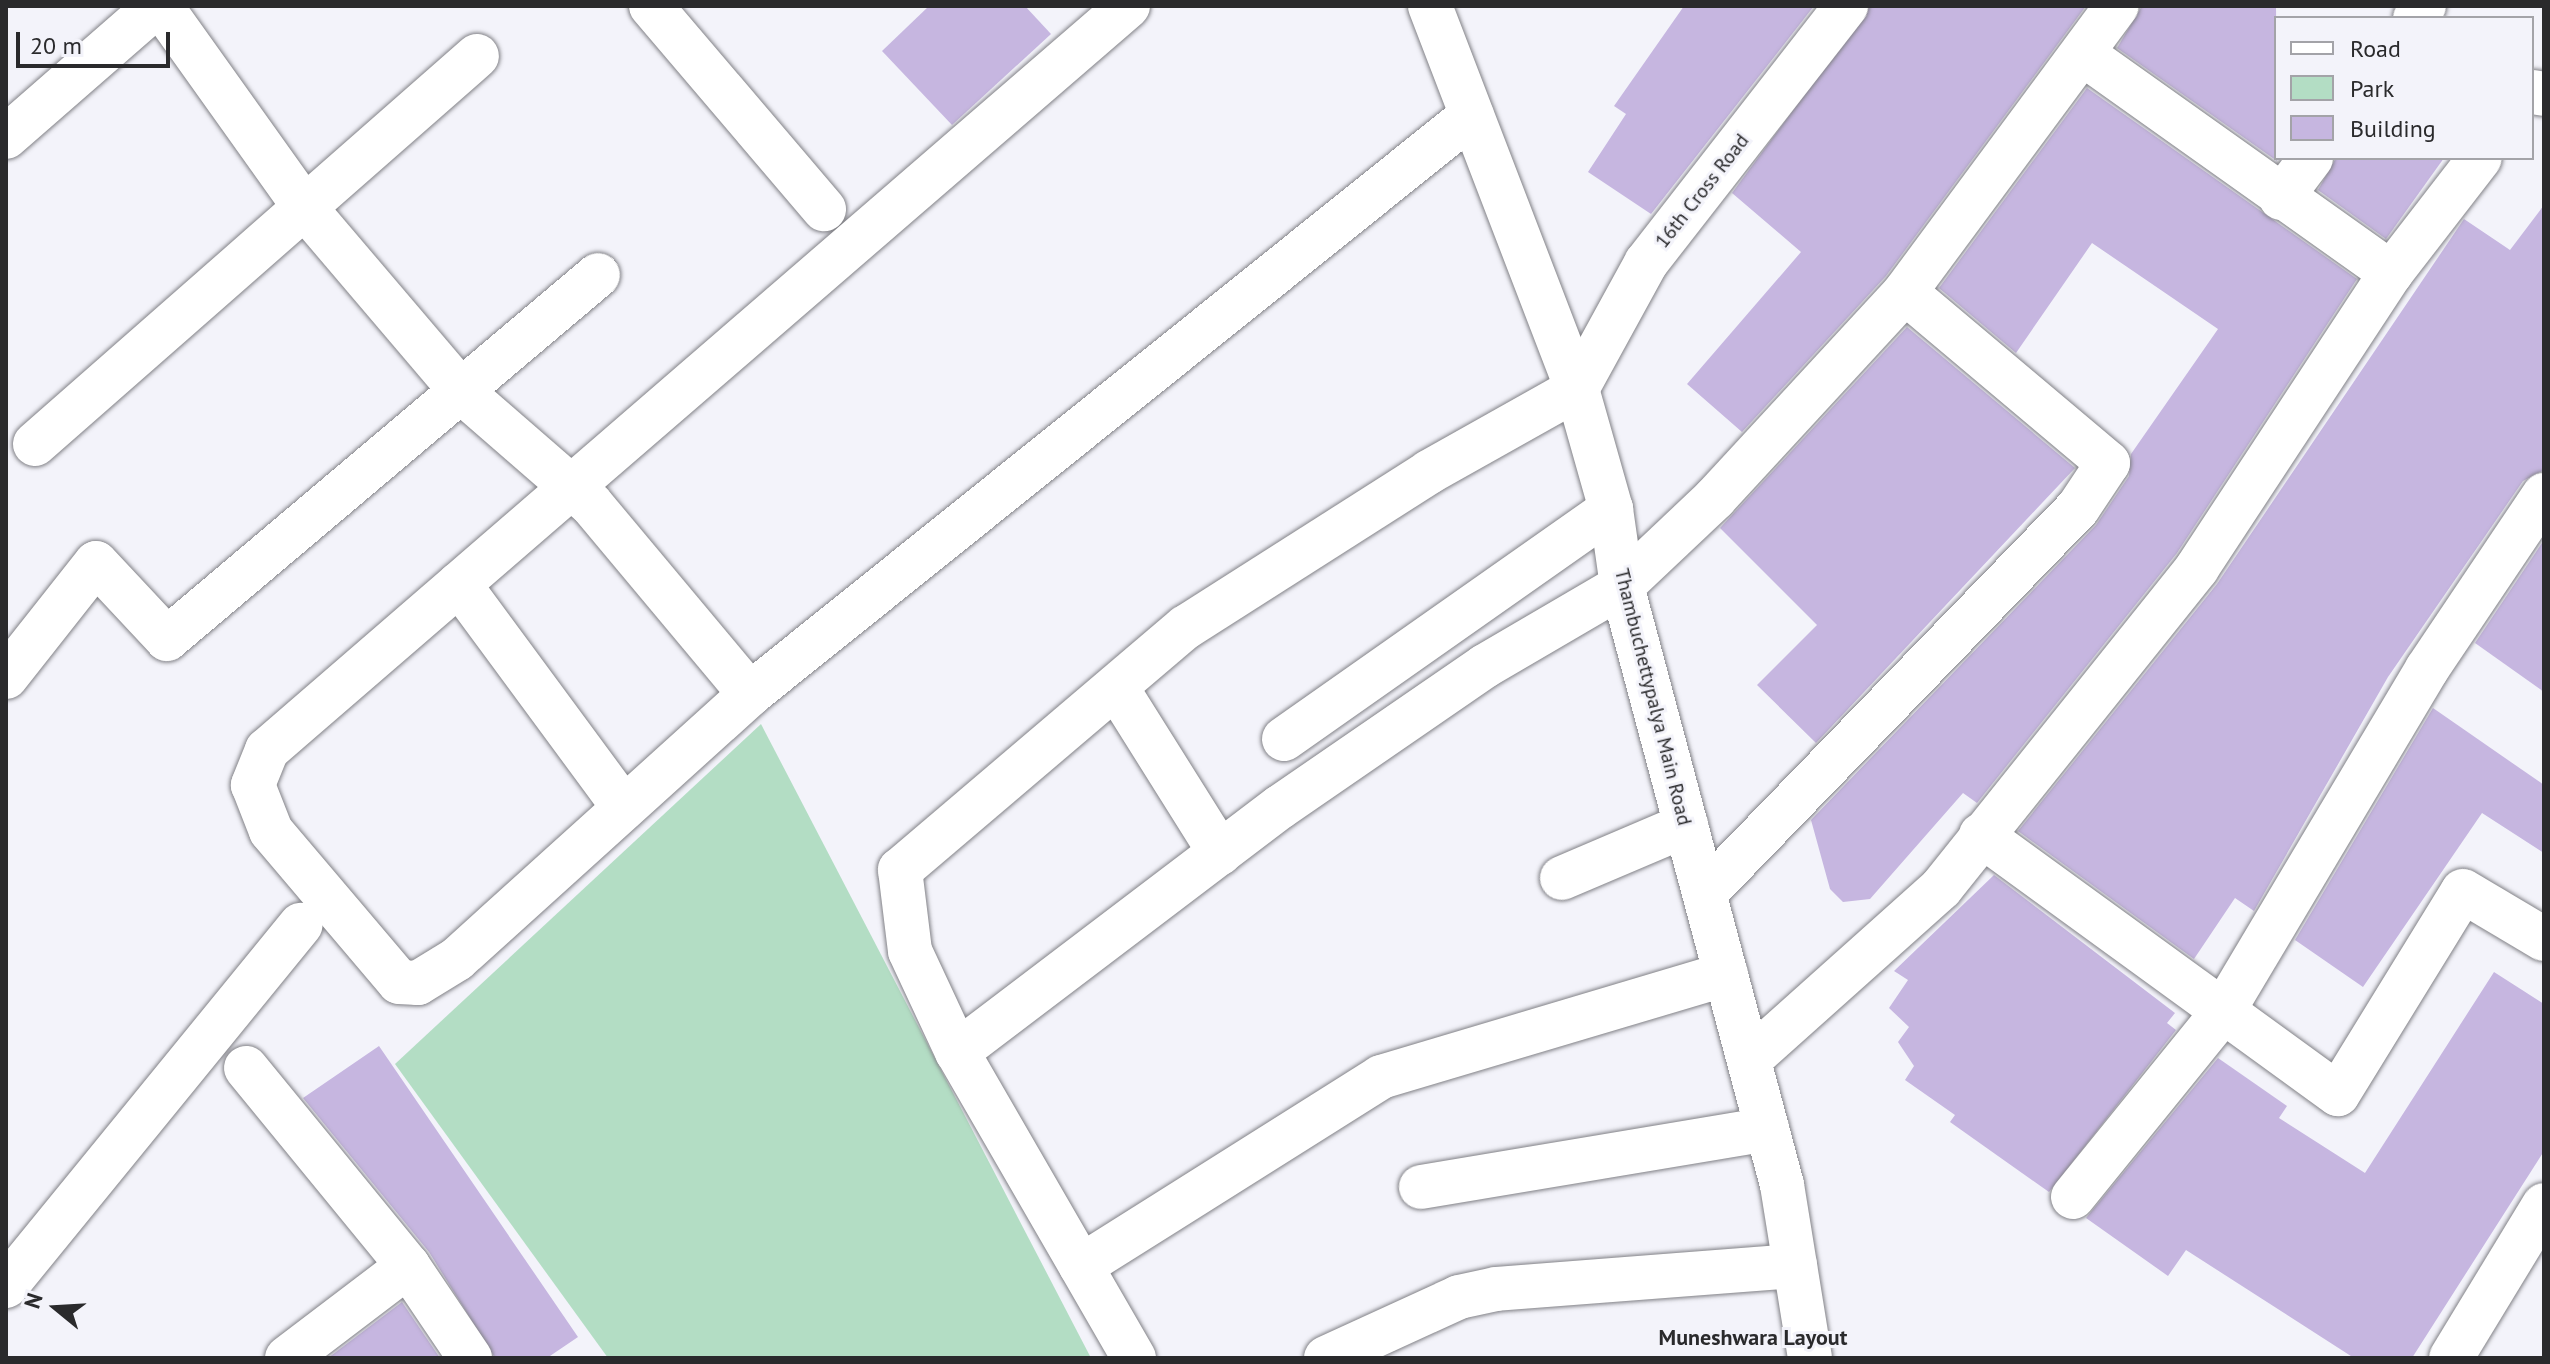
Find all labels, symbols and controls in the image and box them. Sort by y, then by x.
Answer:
scale bar [20,16,174,66]
legend [2274,16,2534,160]
text: 20 m [30,30,82,61]
text: Road [2350,33,2401,64]
text: Park [2350,73,2394,104]
text: Building [2350,113,2436,144]
street label: 16th Cross Road [1650,129,1754,253]
street label: Thambuchettypalya Main Road [1609,566,1697,828]
north arrow [16,1268,96,1348]
text: N [18,1289,49,1312]
district label: Muneshwara Layout [1659,1325,1847,1351]

